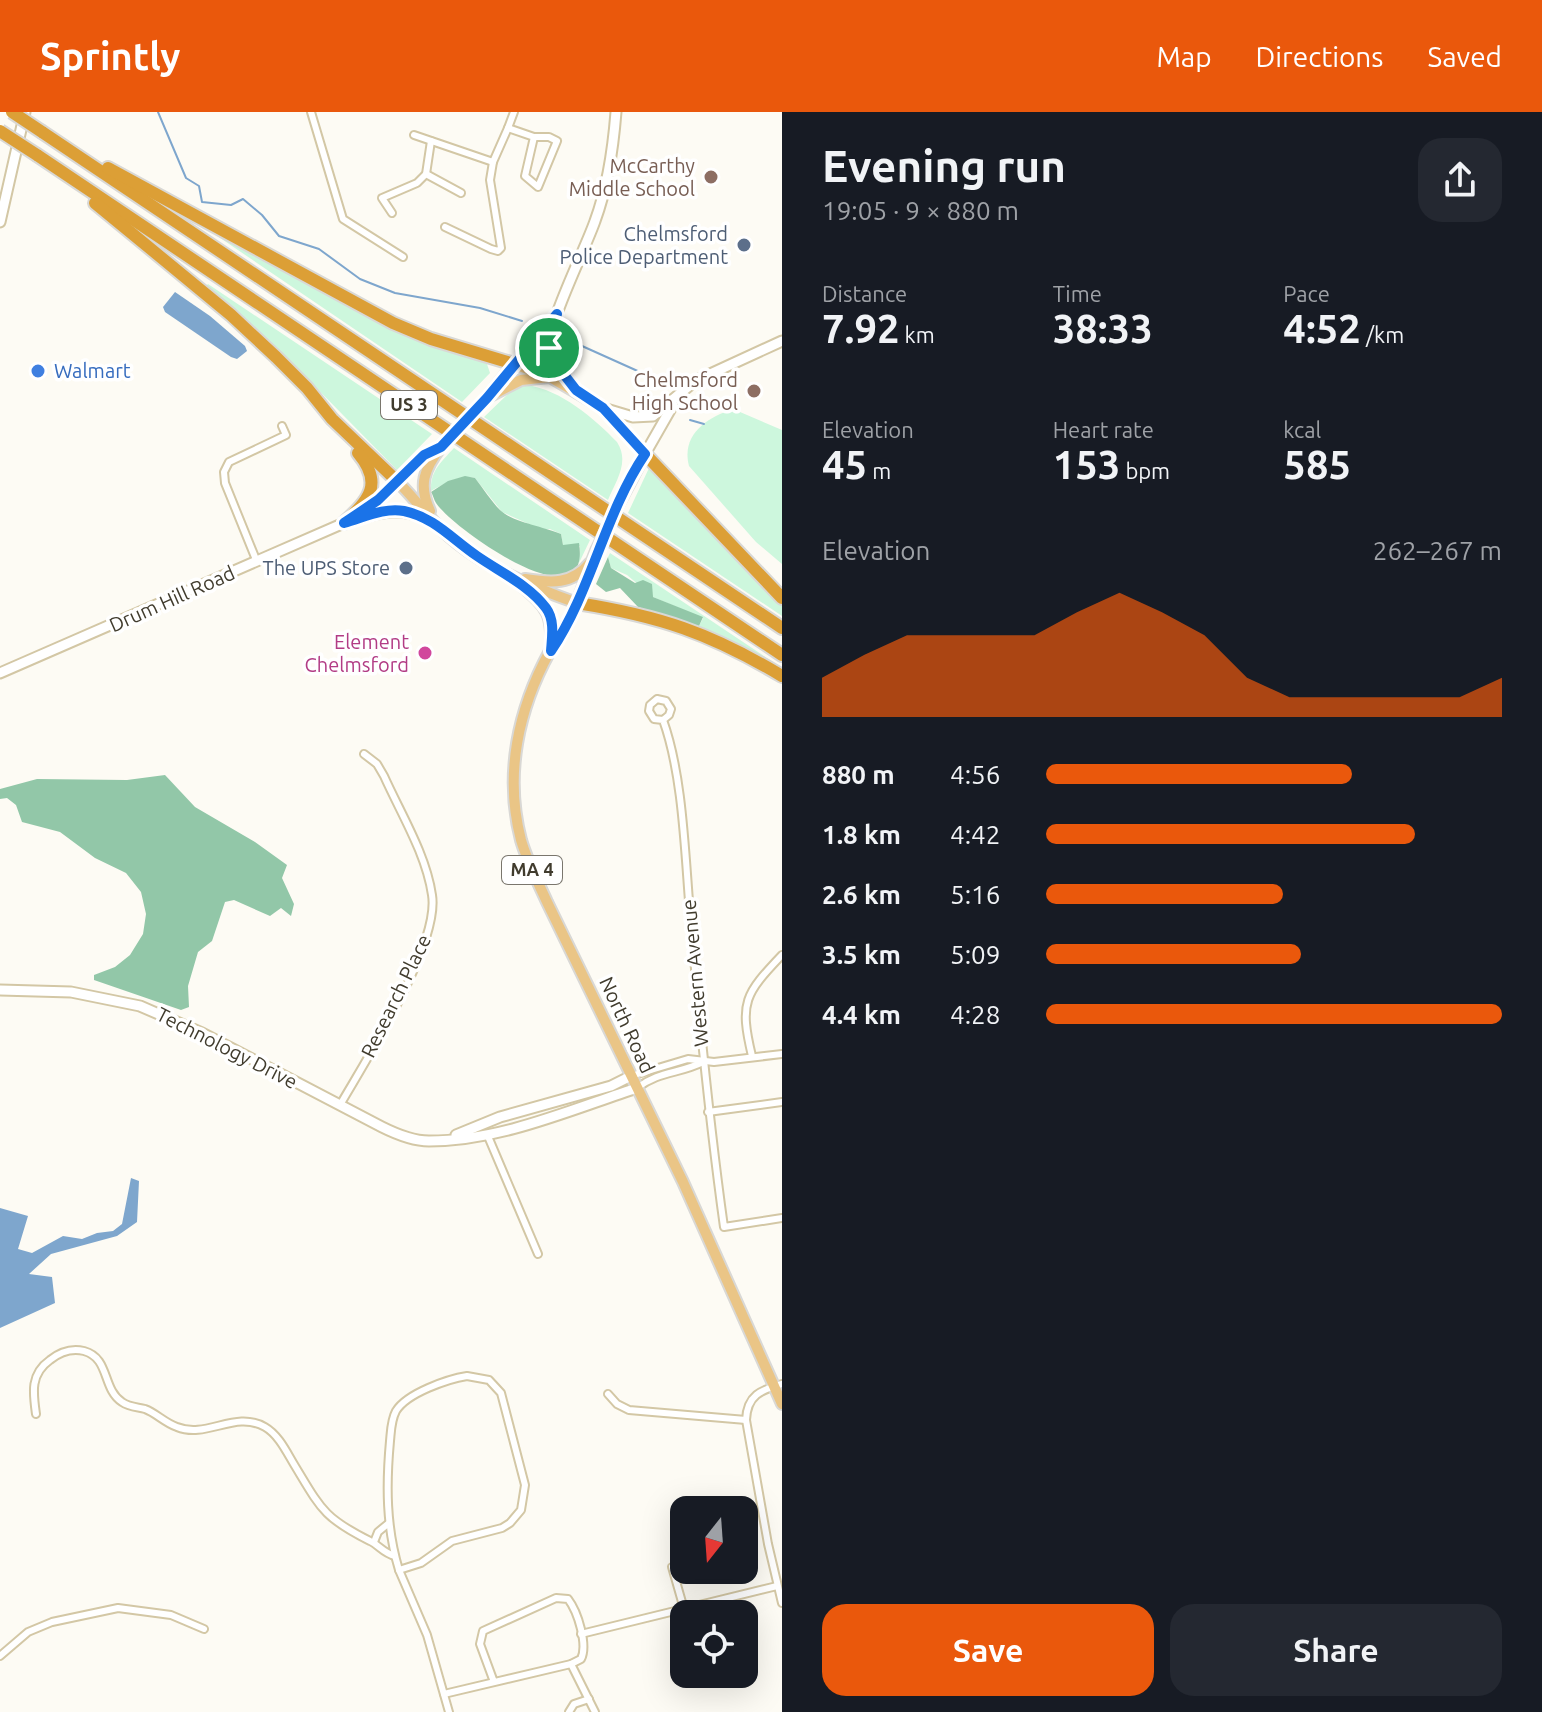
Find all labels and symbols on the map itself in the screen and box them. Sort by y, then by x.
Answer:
place label: McCarthy Middle School [569,154,695,200]
marker: McCarthy Middle School [702,168,720,186]
place label: Chelmsford Police Department [559,222,728,268]
marker: Chelmsford Police Department [735,236,753,254]
pin [515,314,583,382]
place label: Walmart [54,359,131,382]
marker: Walmart [29,362,47,380]
place label: Chelmsford High School [632,368,738,414]
marker: Chelmsford High School [745,382,763,400]
road number: US 3 [381,391,437,419]
place label: The UPS Store [263,556,390,579]
marker: The UPS Store [397,559,415,577]
street label: Drum Hill Road [105,561,238,636]
place label: Element Chelmsford [305,630,409,676]
marker: Element Chelmsford [416,644,434,662]
road number: MA 4 [502,856,562,884]
street label: Western Avenue [677,898,712,1048]
street label: Research Place [356,930,435,1061]
street label: North Road [595,973,660,1077]
street label: Technology Drive [153,1002,301,1093]
north arrow [670,1496,758,1584]

